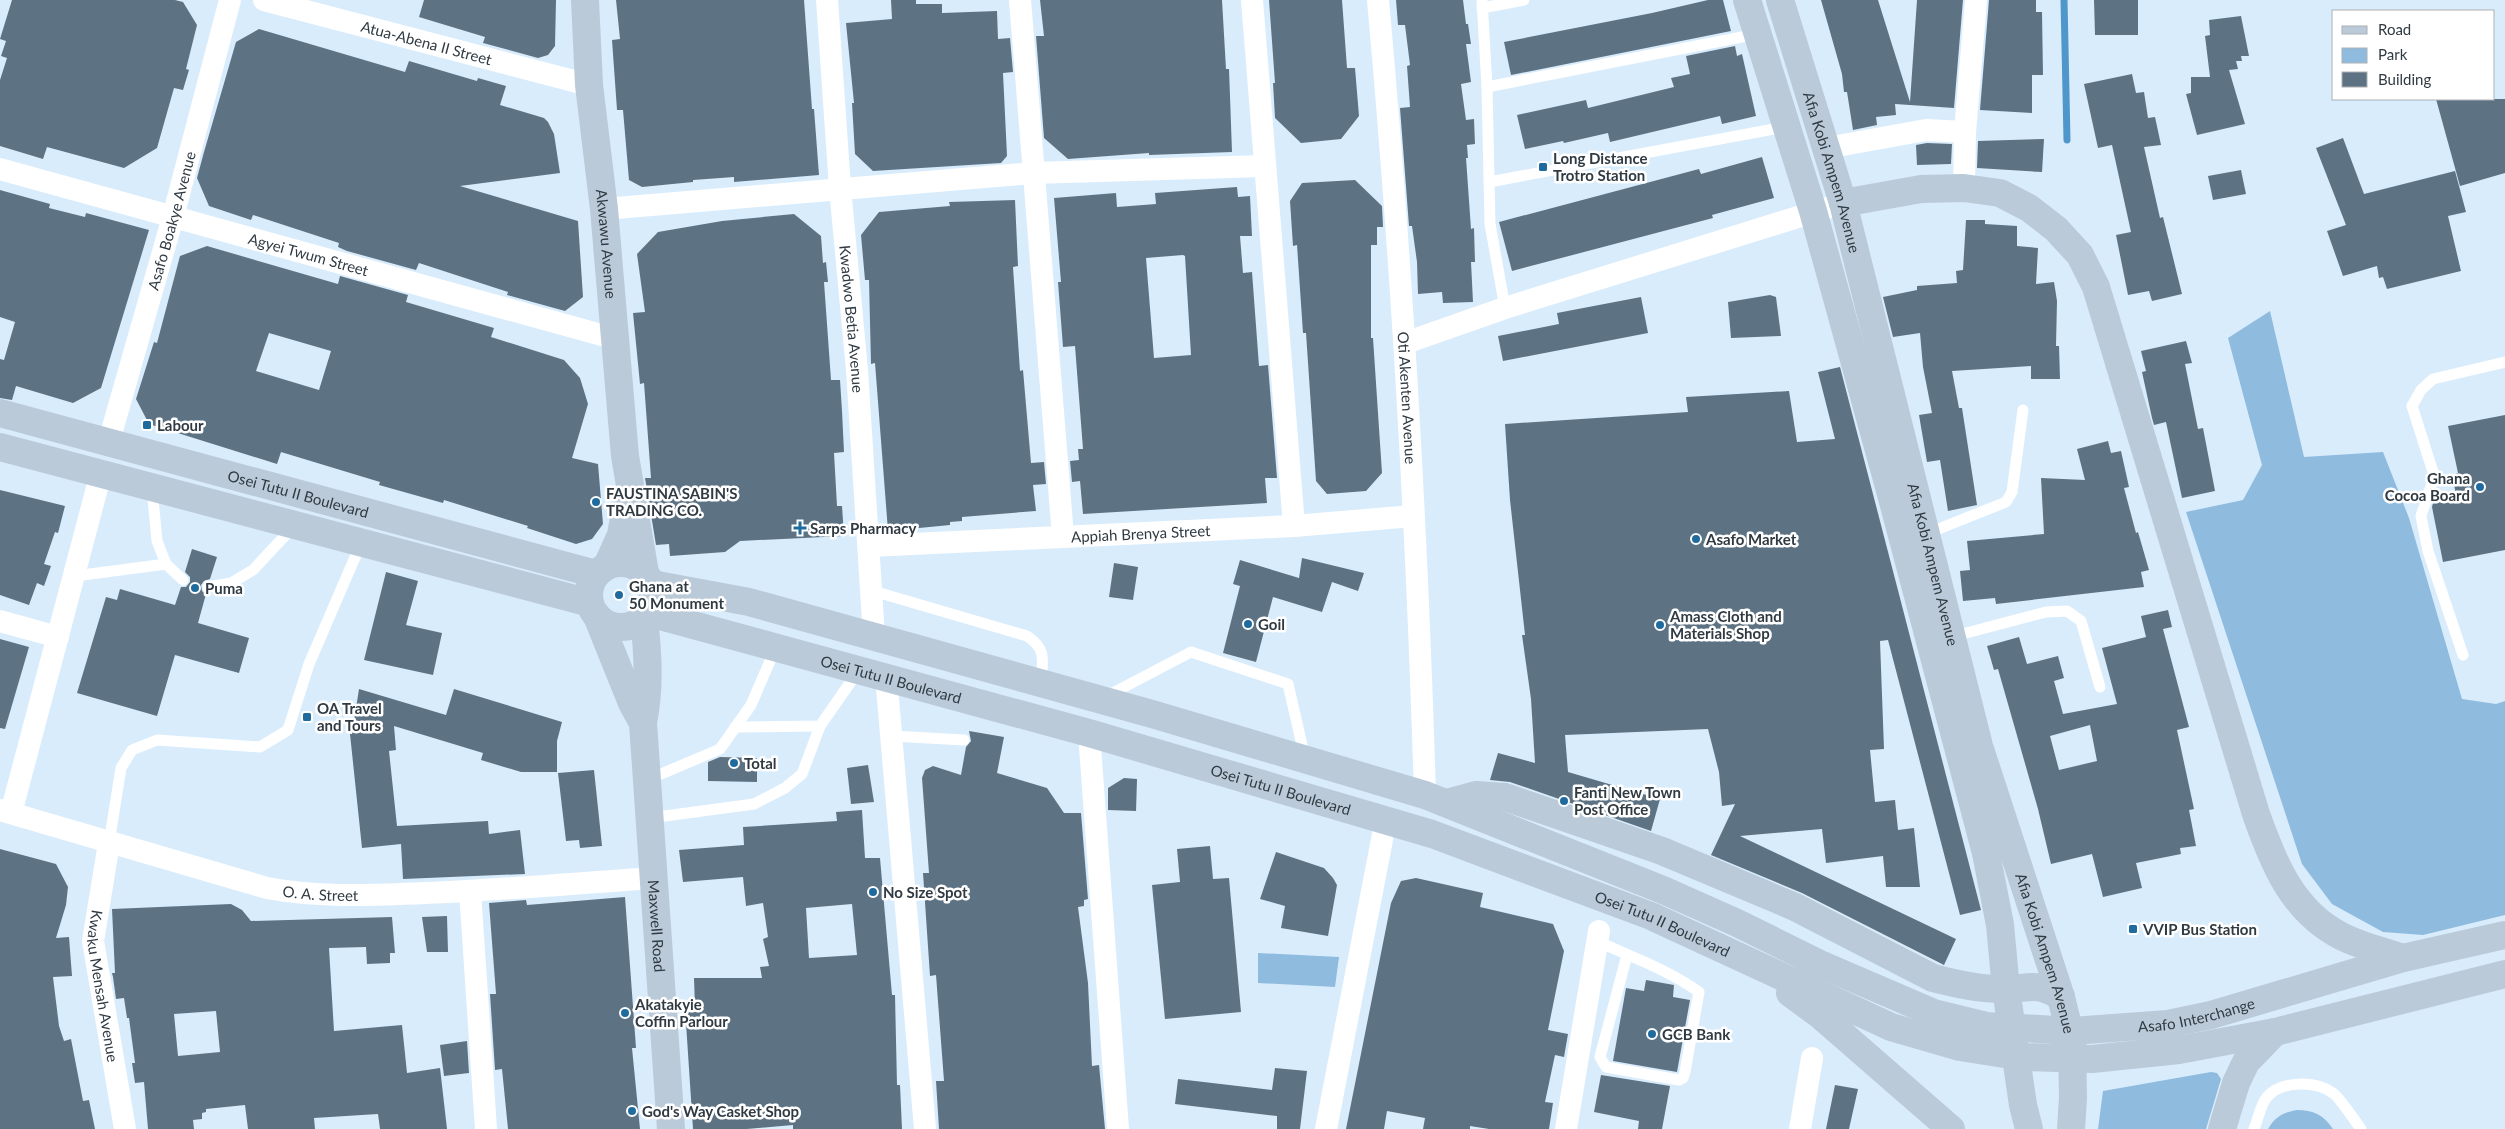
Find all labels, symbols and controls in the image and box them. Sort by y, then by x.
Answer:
legend [2332,10,2495,100]
street label: Atua-Abena II Street [359,17,494,68]
text: Road [2378,20,2411,38]
text: Park [2378,45,2408,63]
text: Building [2378,70,2431,88]
street label: Afia Kobi Ampem Avenue [1800,89,1864,255]
street label: Asafo Boakye Avenue [144,149,199,292]
place label: Long Distance Trotro Station [1553,149,1647,184]
marker: Long Distance Trotro Station [1537,161,1549,173]
street label: Akwawu Avenue [593,188,621,300]
street label: Agyei Twum Street [246,229,371,279]
street label: Kwadwo Betia Avenue [836,244,867,393]
street label: Oti Akenten Avenue [1395,331,1420,465]
place label: Labour [157,416,204,434]
marker: Labour [141,419,153,431]
street label: Osei Tutu II Boulevard [226,466,371,521]
place label: Ghana Cocoa Board [2385,469,2470,504]
street label: Afia Kobi Ampem Avenue [1904,481,1963,648]
marker: Ghana Cocoa Board [2474,481,2486,493]
place label: FAUSTINA SABIN'S TRADING CO. [606,484,737,519]
marker: FAUSTINA SABIN'S TRADING CO. [590,496,602,508]
place label: Sarps Pharmacy [810,519,916,537]
street label: Appiah Brenya Street [1071,521,1211,546]
marker: Sarps Pharmacy [794,522,806,534]
place label: Asafo Market [1705,530,1797,548]
marker: Asafo Market [1690,533,1702,545]
place label: Ghana at 50 Monument [629,577,724,612]
place label: Puma [205,579,243,597]
marker: Puma [189,582,201,594]
marker: Ghana at 50 Monument [613,589,625,601]
place label: Amass Cloth and Materials Shop [1669,607,1782,642]
place label: Goil [1258,615,1285,633]
marker: Goil [1242,618,1254,630]
marker: Amass Cloth and Materials Shop [1654,619,1666,631]
street label: Osei Tutu II Boulevard [819,651,964,707]
place label: OA Travel and Tours [317,699,382,734]
marker: OA Travel and Tours [301,711,313,723]
place label: Total [744,754,777,772]
marker: Total [728,757,740,769]
street label: Osei Tutu II Boulevard [1209,760,1353,819]
place label: Fanti New Town Post Office [1574,783,1681,818]
marker: Fanti New Town Post Office [1558,795,1570,807]
street label: Afia Kobi Ampem Avenue [2012,871,2079,1035]
street label: Maxwell Road [645,879,669,973]
street label: O. A. Street [282,882,359,904]
place label: No Size Spot [883,883,968,901]
marker: No Size Spot [867,886,879,898]
street label: Osei Tutu II Boulevard [1592,887,1733,960]
street label: Kwaku Mensah Avenue [84,909,122,1063]
place label: VVIP Bus Station [2142,920,2257,938]
marker: VVIP Bus Station [2127,923,2139,935]
street label: Asafo Interchange [2137,994,2257,1035]
place label: Akatakyie Coffin Parlour [634,995,728,1030]
marker: Akatakyie Coffin Parlour [619,1007,631,1019]
place label: GCB Bank [1662,1025,1731,1043]
marker: GCB Bank [1646,1028,1658,1040]
place label: God's Way Casket Shop [642,1102,799,1120]
marker: God's Way Casket Shop [626,1105,638,1117]

